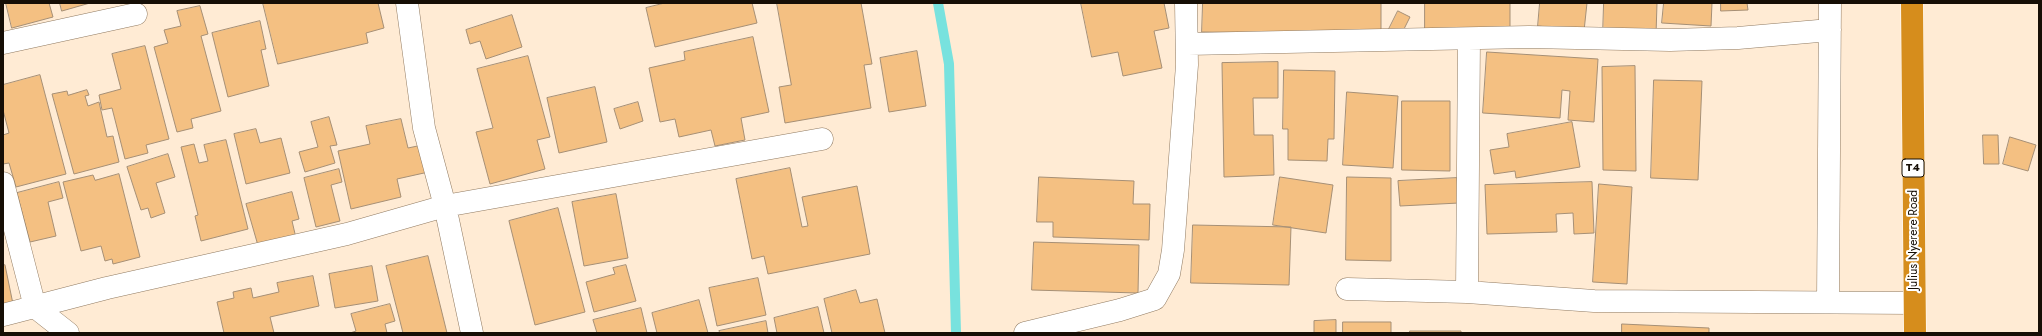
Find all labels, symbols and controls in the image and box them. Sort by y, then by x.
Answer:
road number: T4 [1902,159,1924,177]
street label: Julius Nyerere Road [1907,190,1921,290]

